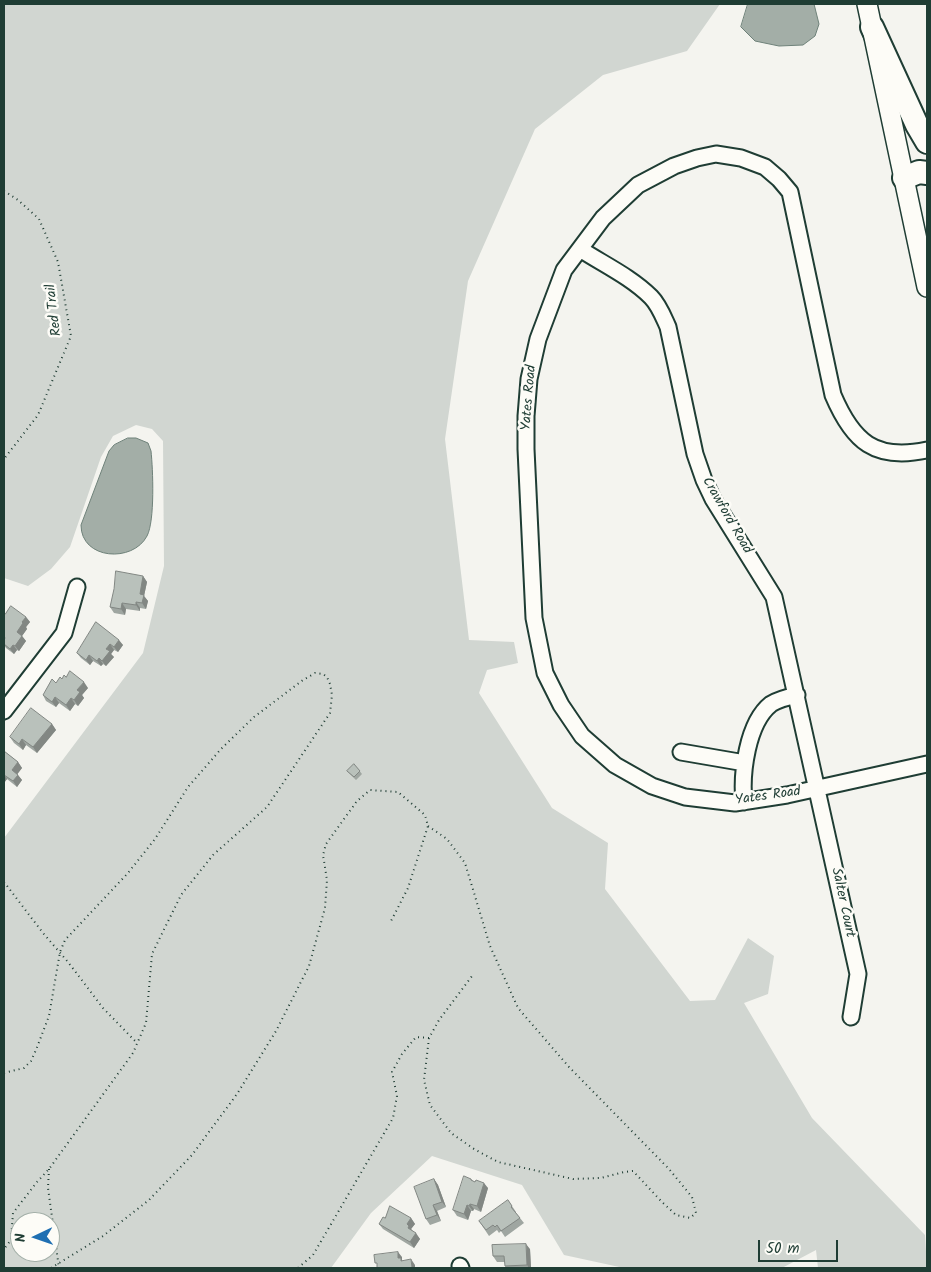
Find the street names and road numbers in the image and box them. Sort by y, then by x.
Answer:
street label: Red Trail [43,283,67,337]
street label: Yates Road [519,364,541,432]
street label: Crawford Road [697,475,755,557]
street label: Yates Road [734,784,802,810]
street label: Salter Court [826,867,858,939]

